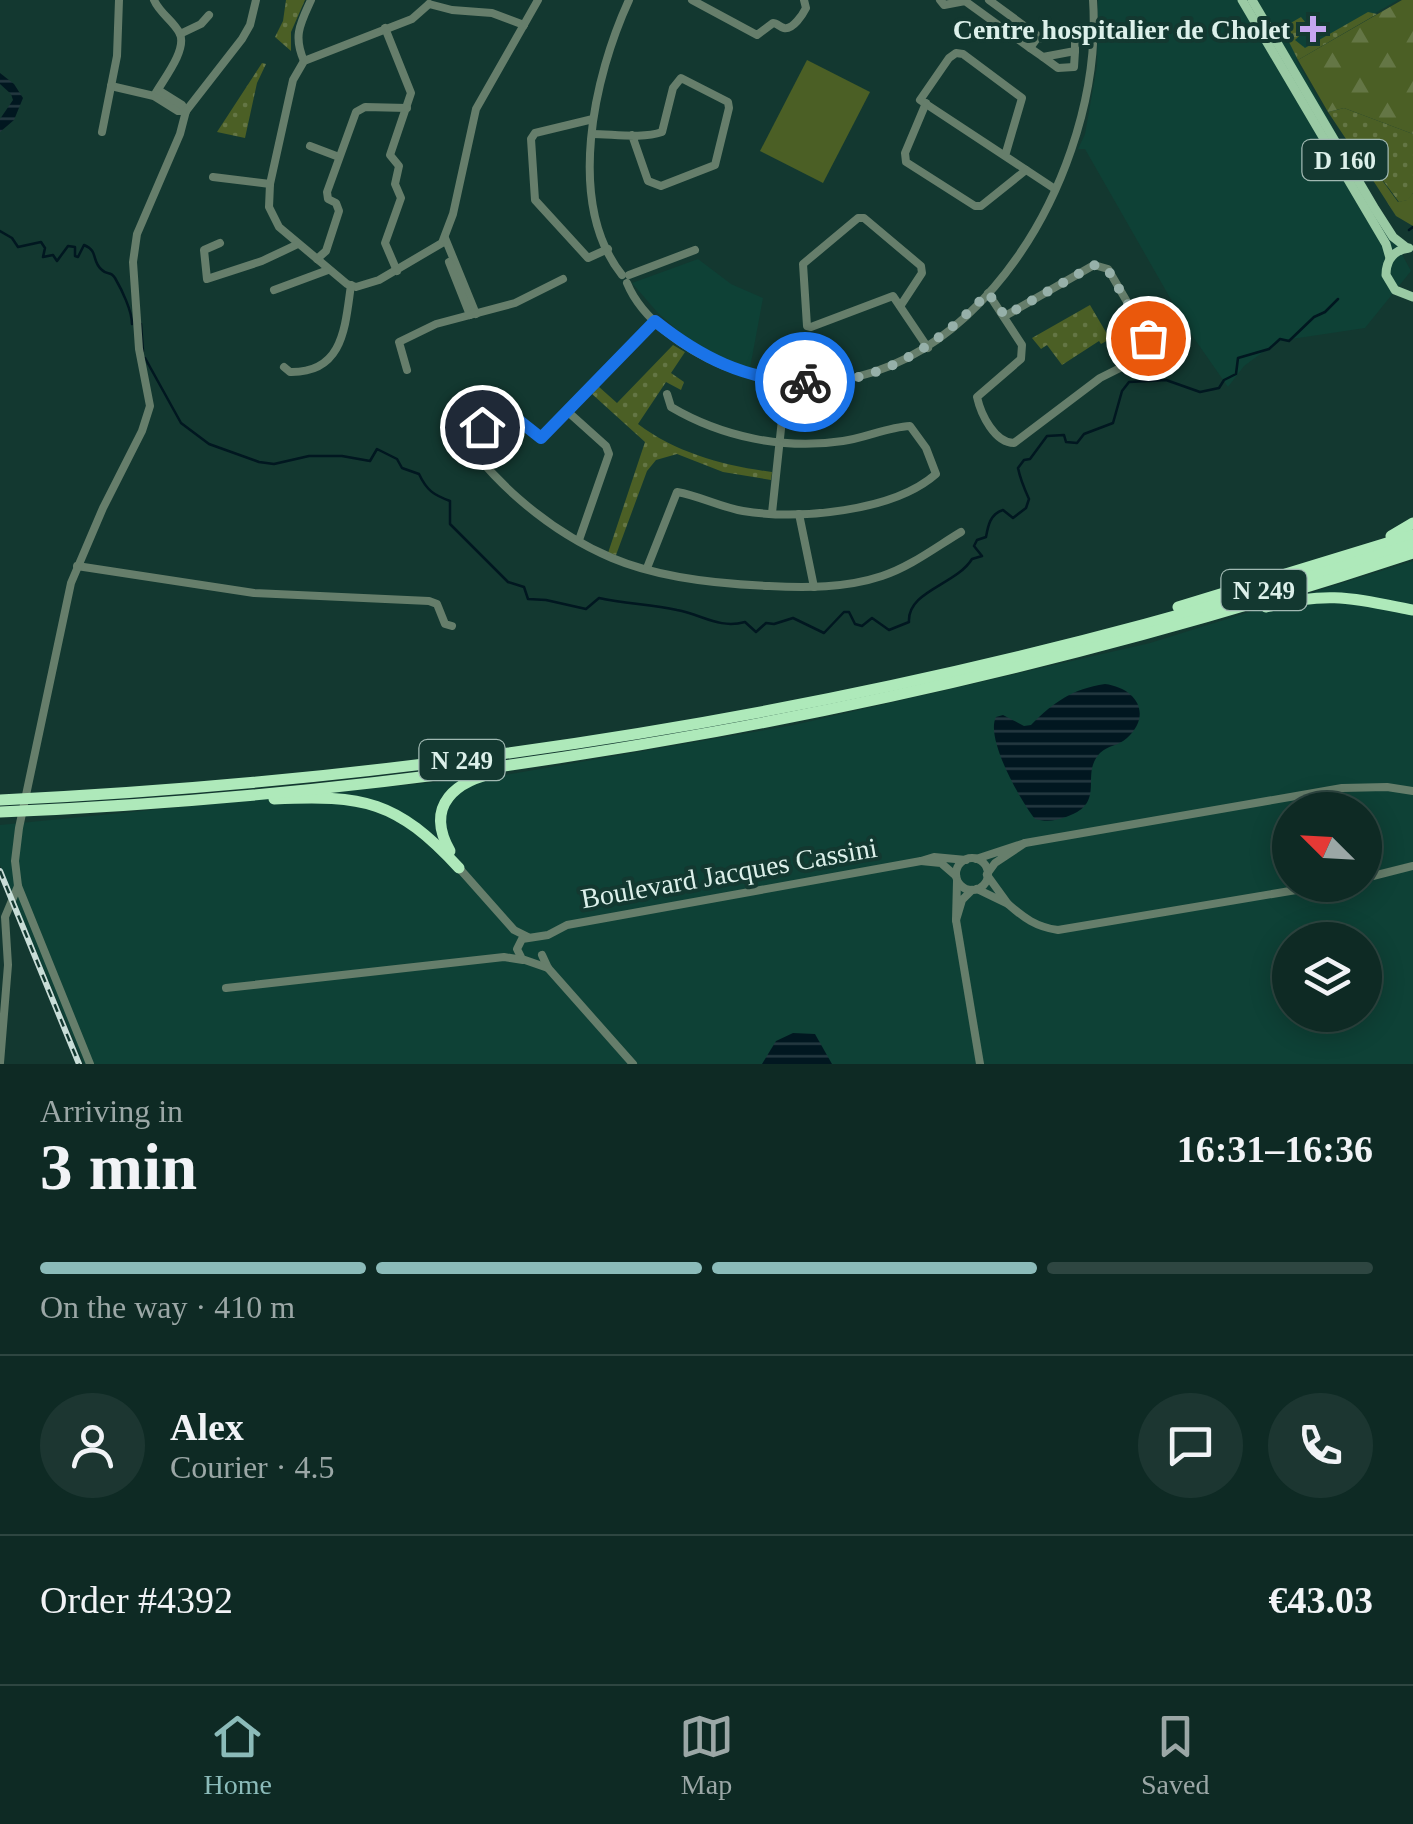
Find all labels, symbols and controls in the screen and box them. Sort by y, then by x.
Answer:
place label: Centre hospitalier de Cholet [953,14,1291,45]
marker: Centre hospitalier de Cholet [1300,16,1326,42]
road number: D 160 [1302,140,1388,180]
pin [1106,296,1191,381]
icon: bag [1121,311,1176,366]
courier [755,332,855,432]
icon: bike [778,355,833,410]
pin [440,385,525,470]
icon: home [455,400,510,455]
road number: N 249 [1222,570,1306,610]
road number: N 249 [420,740,504,780]
north arrow [1272,792,1382,902]
map controls [1272,792,1382,1032]
street label: Boulevard Jacques Cassini [579,832,880,914]
button: layers [1272,922,1382,1032]
text: Arriving in [40,1093,183,1129]
text: 16:31–16:36 [1177,1128,1373,1170]
text: 3 min [40,1131,197,1203]
text: On the way · 410 m [40,1289,295,1325]
button: person [40,1393,145,1498]
button: chat [1138,1393,1243,1498]
button: phone [1268,1393,1373,1498]
text: Alex [170,1406,244,1448]
text: Courier · 4.5 [170,1449,334,1485]
text: Order #4392 [40,1579,233,1621]
text: €43.03 [1269,1579,1373,1621]
tab: Home [204,1709,272,1801]
tab: Map [679,1709,734,1801]
tab: Saved [1141,1709,1209,1801]

